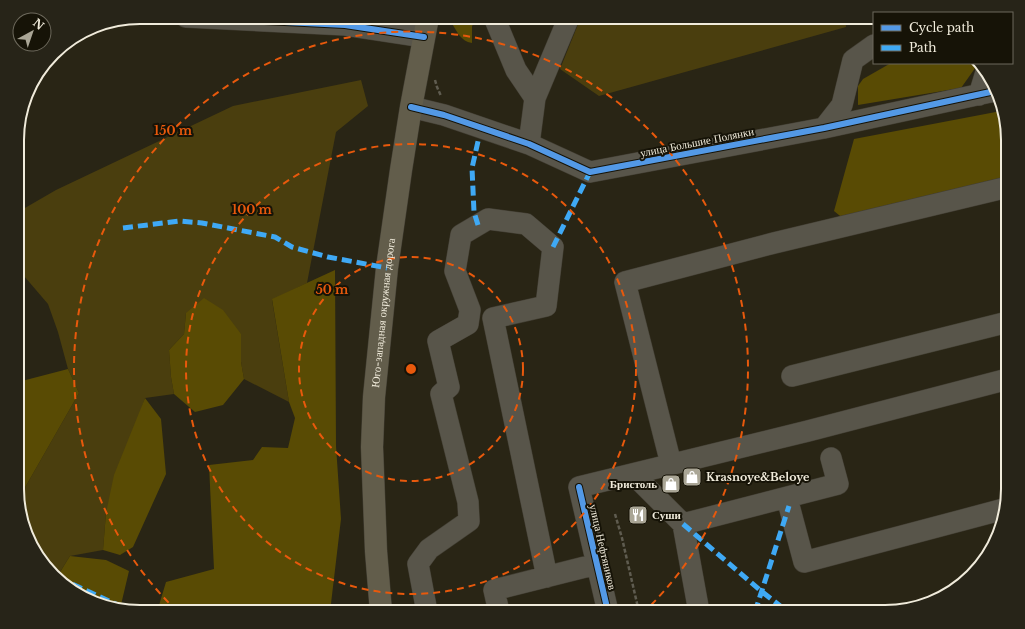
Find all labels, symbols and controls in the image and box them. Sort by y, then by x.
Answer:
north arrow [12,12,52,52]
legend [873,12,1013,64]
text: N [30,16,47,33]
text: Cycle path [909,20,974,35]
text: Path [909,40,937,55]
text: 150 m [154,123,193,138]
street label: улица Большие Полянки [639,124,755,160]
text: 100 m [232,202,273,217]
street label: Юго-западная окружная дорога [368,237,398,388]
text: 50 m [316,282,349,297]
centre of rings [404,362,418,376]
shop icon: Krasnoye&Beloye [681,466,703,488]
place label: Krasnoye&Beloye [706,470,810,484]
shop icon: Бристоль [660,473,682,495]
place label: Бристоль [610,477,657,491]
street label: улица Нефтяников [586,503,620,591]
restaurant icon: Суши [627,504,649,526]
place label: Суши [652,508,681,522]

